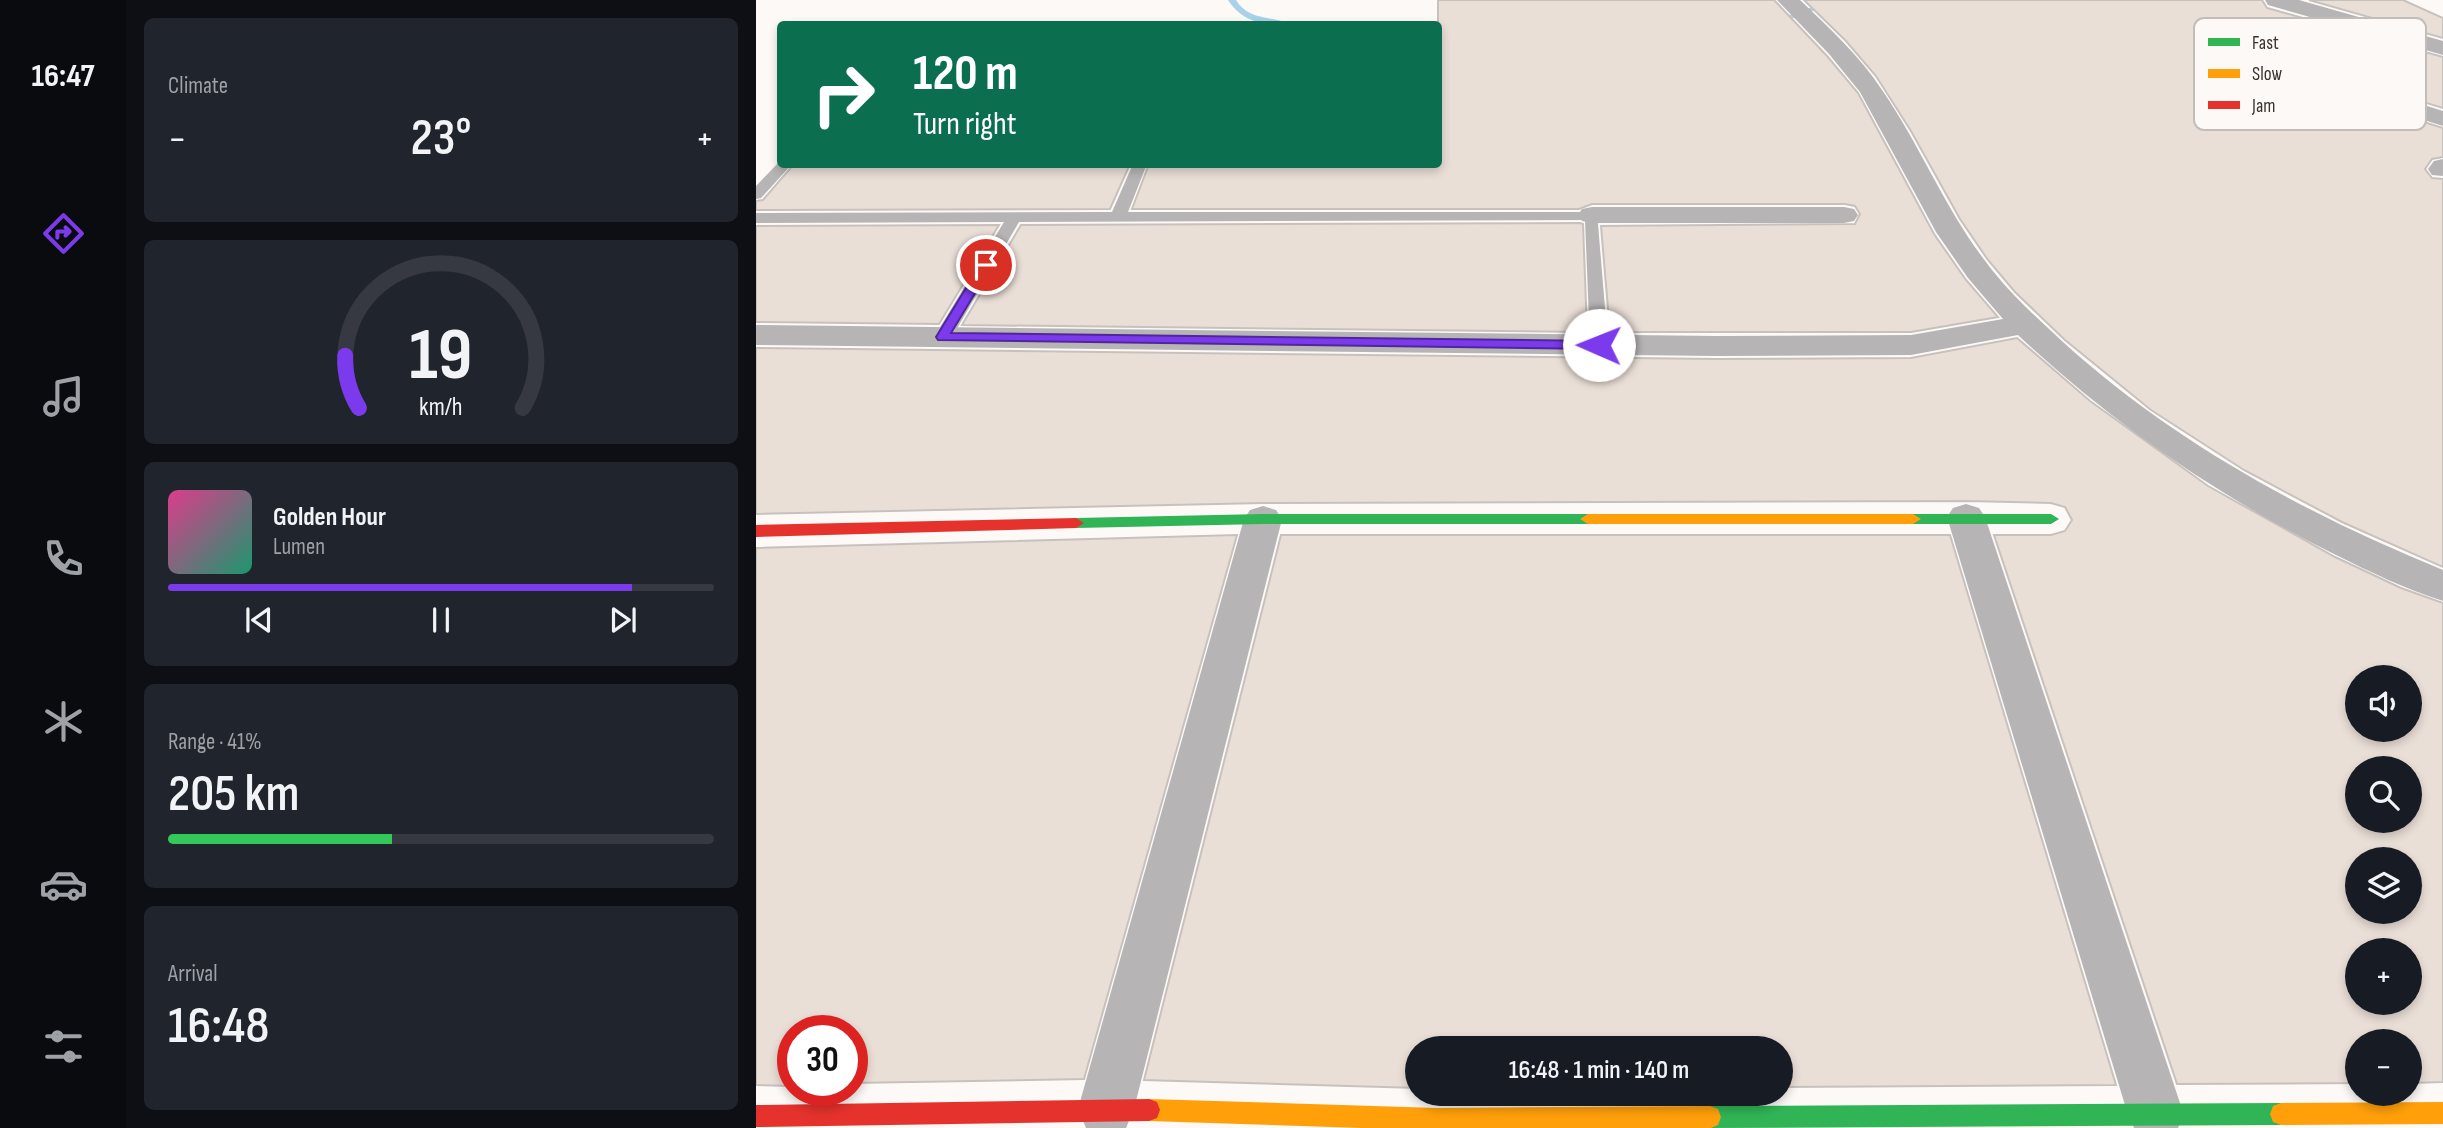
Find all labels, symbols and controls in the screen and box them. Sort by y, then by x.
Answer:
legend [2194,18,2426,130]
text: Fast [2252,32,2279,55]
text: 120 m [913,45,1018,104]
icon: right [798,49,889,140]
text: 16:47 [31,57,95,96]
text: Slow [2252,63,2282,86]
text: Climate [168,72,228,100]
text: Jam [2251,95,2275,118]
text: Turn right [913,105,1017,144]
text: 23° [411,107,471,170]
text: − [168,117,187,162]
text: + [695,117,714,162]
icon: directions [39,209,88,258]
pin [956,235,1016,295]
icon: arrive [967,246,1005,284]
position arrow [1562,308,1636,382]
text: 19 [409,312,473,400]
icon: music [39,372,88,421]
text: km/h [419,392,463,423]
text: Golden Hour [273,502,386,533]
text: Lumen [273,533,325,561]
icon: phone [39,534,88,583]
icon: previous [240,601,278,639]
icon: pause [422,601,460,639]
icon: next [604,601,642,639]
map controls [2345,665,2422,1106]
button: sound [2345,665,2422,742]
icon: climate [39,697,88,746]
text: Range · 41% [168,728,262,756]
button: search [2345,756,2422,833]
text: 205 km [168,763,300,826]
button: layers [2345,847,2422,924]
icon: car [39,860,88,909]
button: + [2345,938,2422,1015]
text: Arrival [168,960,217,988]
text: 16:48 [168,995,269,1058]
speed limit sign: 30 [777,1015,868,1106]
icon: filters [39,1022,88,1071]
button: − [2345,1029,2422,1106]
text: 16:48 · 1 min · 140 m [1509,1055,1689,1086]

